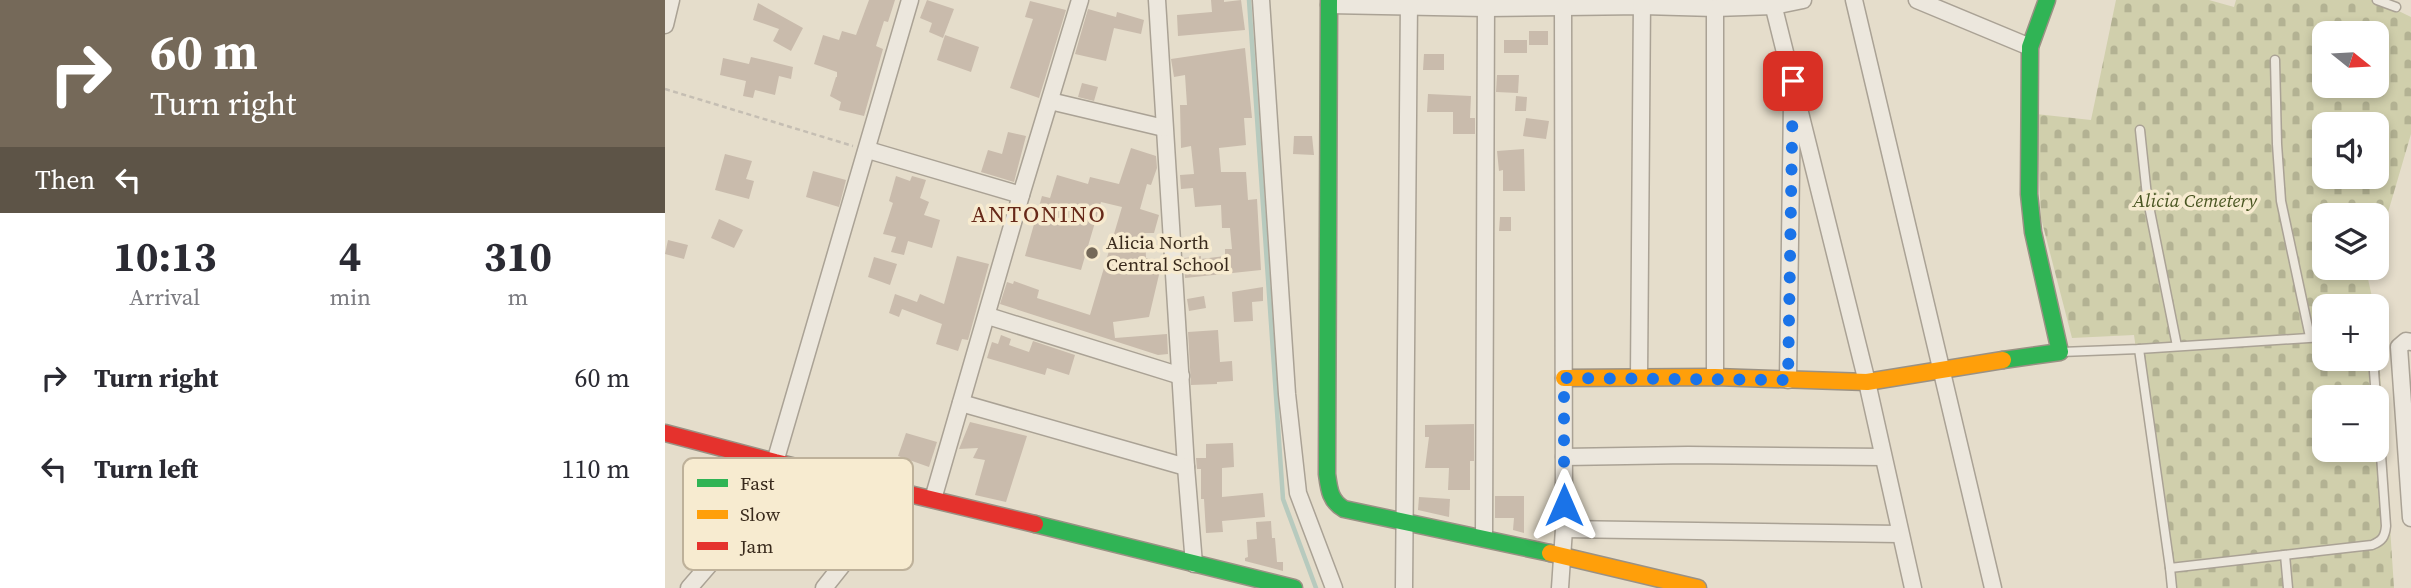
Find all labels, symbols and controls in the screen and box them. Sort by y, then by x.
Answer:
text: 60 m [150,18,258,85]
north arrow [2312,21,2389,98]
map controls [2312,21,2389,462]
icon: right [35,28,126,119]
pin [1763,51,1823,111]
icon: arrive [1774,62,1812,100]
text: Turn right [150,82,296,126]
button: sound [2312,112,2389,189]
icon: left [109,161,147,199]
text: Then [35,162,95,198]
park label: Alicia Cemetery [2132,187,2258,213]
district label: ANTONINO [971,198,1107,230]
button: layers [2312,203,2389,280]
text: 10:13 [113,227,217,285]
text: 4 [339,227,362,285]
text: 310 [484,227,552,285]
place label: Alicia North Central School [1106,229,1230,277]
marker: Alicia North Central School [1084,245,1100,261]
text: Arrival [129,281,200,313]
text: min [329,281,371,313]
text: m [508,281,528,313]
button: + [2312,294,2389,371]
icon: right [35,359,73,397]
text: Turn right [94,360,218,396]
text: 60 m [575,360,630,396]
button: − [2312,385,2389,462]
icon: left [35,450,73,488]
text: Turn left [94,451,198,487]
text: 110 m [562,451,630,487]
legend [683,458,913,570]
position arrow [1527,468,1601,542]
text: Fast [740,470,775,496]
text: Slow [740,501,781,527]
text: Jam [739,533,773,559]

